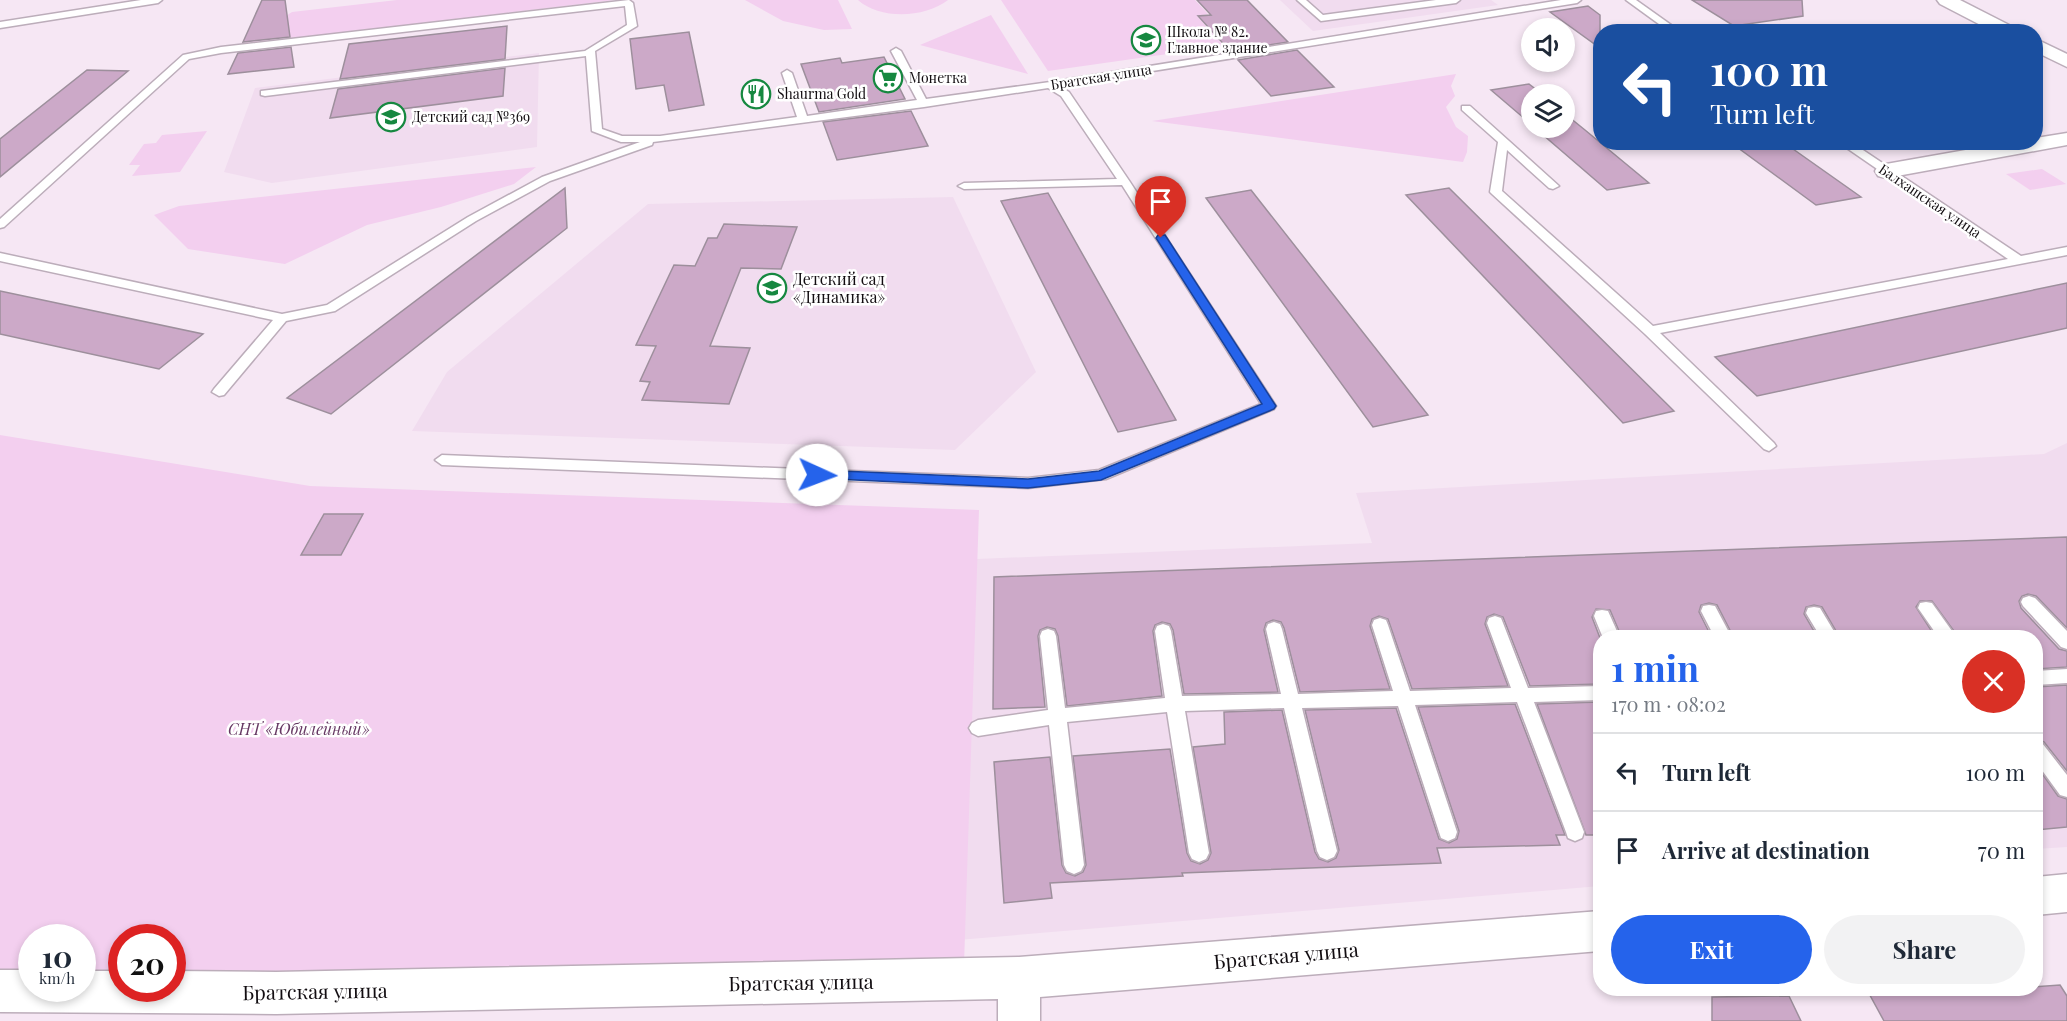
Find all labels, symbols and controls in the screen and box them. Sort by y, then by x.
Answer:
map controls [1521,18,1575,138]
button: sound [1521,18,1575,72]
place label: Школа № 82. Главное здание [1167,22,1268,57]
school or university icon: Школа № 82. Главное здание [1130,24,1162,56]
text: 100 m [1710,41,1828,97]
icon: left [1611,48,1689,126]
street label: Братская улица [1049,59,1153,94]
supermarket icon: Монетка [872,62,904,94]
place label: Монетка [909,68,967,87]
restaurant icon: Shaurma Gold [740,78,772,110]
place label: Shaurma Gold [777,84,866,103]
button: layers [1521,84,1575,138]
text: Turn left [1710,95,1814,131]
school or university icon: Детский сад №369 [375,101,407,133]
place label: Детский сад №369 [412,107,530,126]
street label: Балхашская улица [1875,159,1985,242]
pin [1135,176,1186,238]
icon: arrive [1144,185,1177,218]
place label: Детский сад «Динамика» [793,268,885,307]
school or university icon: Детский сад «Динамика» [756,272,788,304]
position arrow [785,443,849,507]
text: 1 min [1611,643,1699,691]
button: close [1962,650,2025,713]
text: 170 m · 08:02 [1611,690,1726,717]
park label: СНТ «Юбилейный» [228,718,370,739]
icon: left [1611,756,1644,789]
text: Turn left [1662,757,1751,787]
text: 100 m [1965,757,2025,787]
icon: arrive [1611,834,1644,867]
text: Arrive at destination [1662,835,1870,865]
text: 70 m [1978,835,2025,865]
button: Exit [1611,915,1812,984]
button: Share [1824,915,2025,984]
speed limit sign: 20 [108,924,186,1002]
street label: Братская улица [1212,935,1360,974]
text: 10 [42,936,72,976]
street label: Братская улица [728,967,874,996]
text: km/h [39,968,75,988]
street label: Братская улица [242,976,388,1005]

